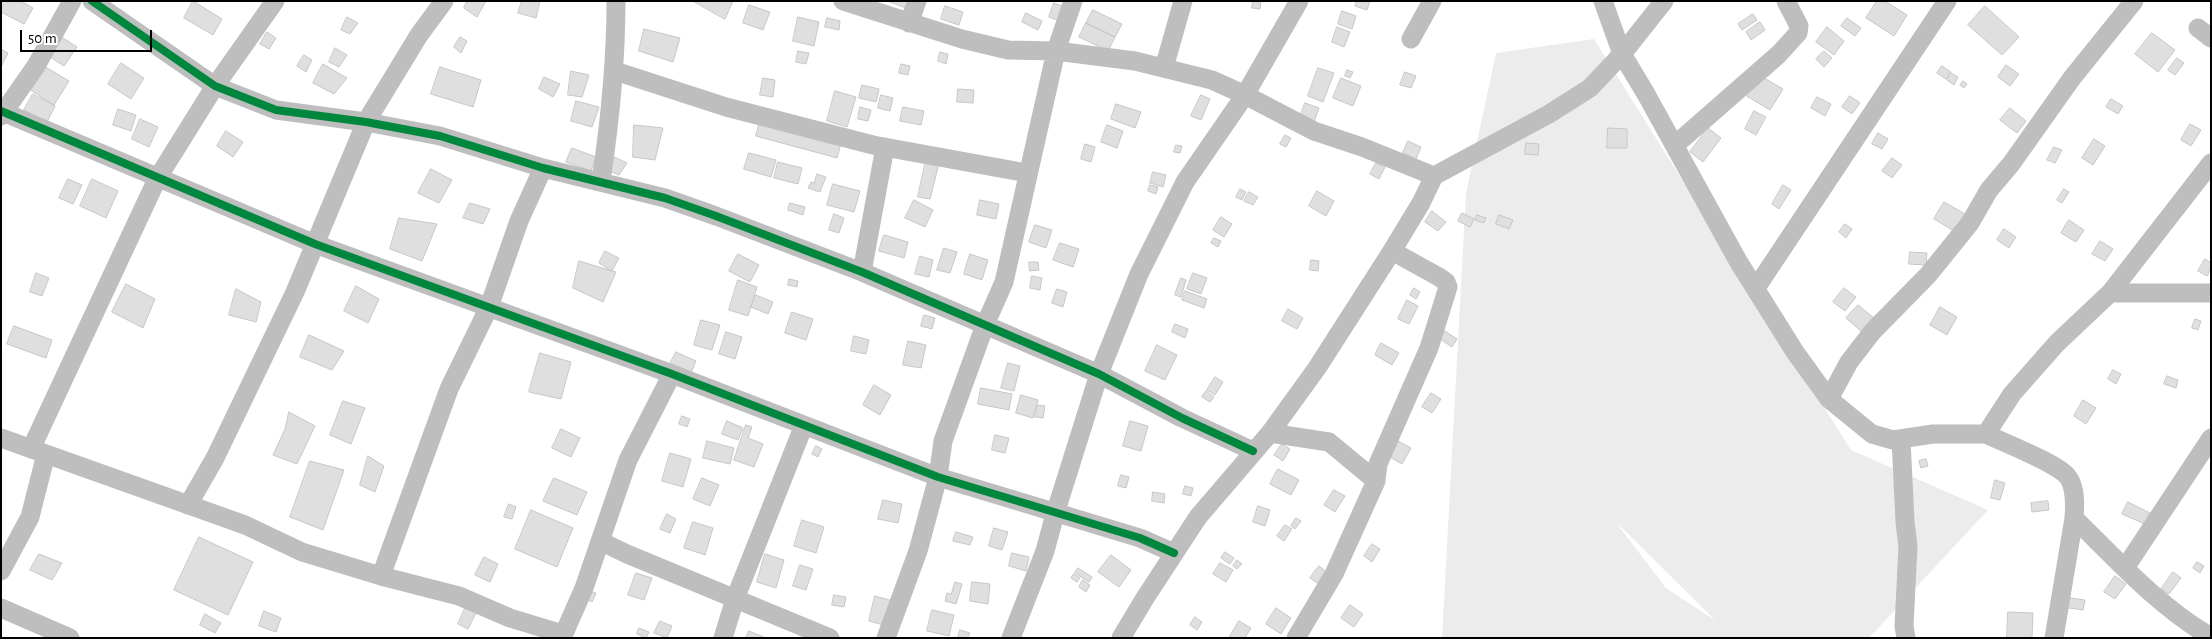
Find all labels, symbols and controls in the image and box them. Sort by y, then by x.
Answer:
scale bar [22,20,155,52]
text: 50 m [28,31,57,46]

